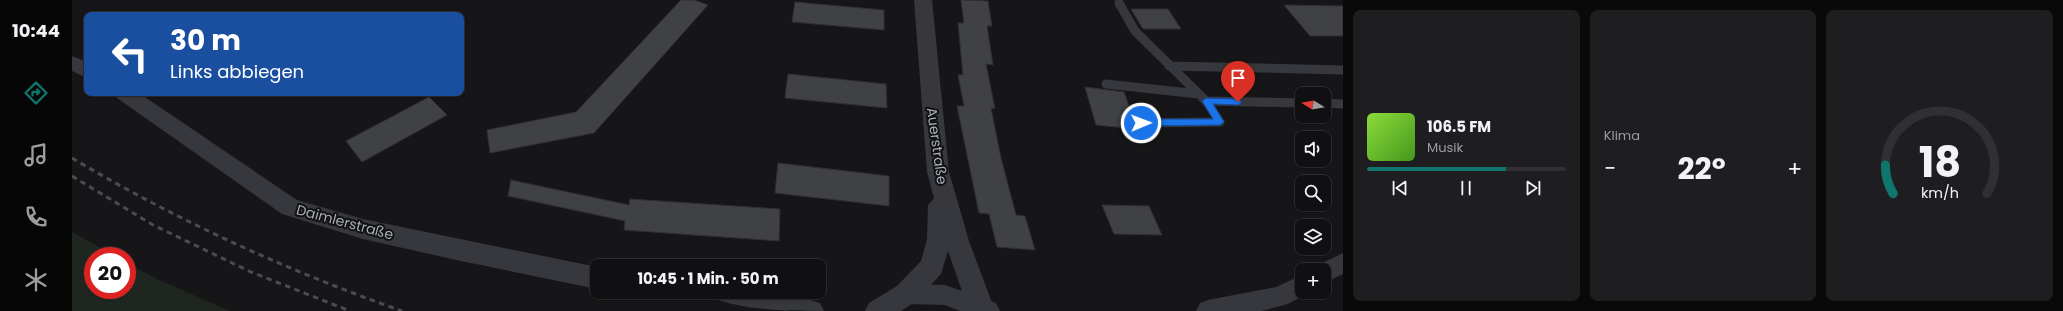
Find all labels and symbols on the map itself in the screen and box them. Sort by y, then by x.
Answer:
pin [1221,61,1255,102]
north arrow [1295,87,1331,123]
position arrow [1120,102,1162,144]
street label: Auerstraße [922,106,952,186]
street label: Daimlerstraße [294,199,396,245]
speed limit sign: 20 [84,247,136,299]

